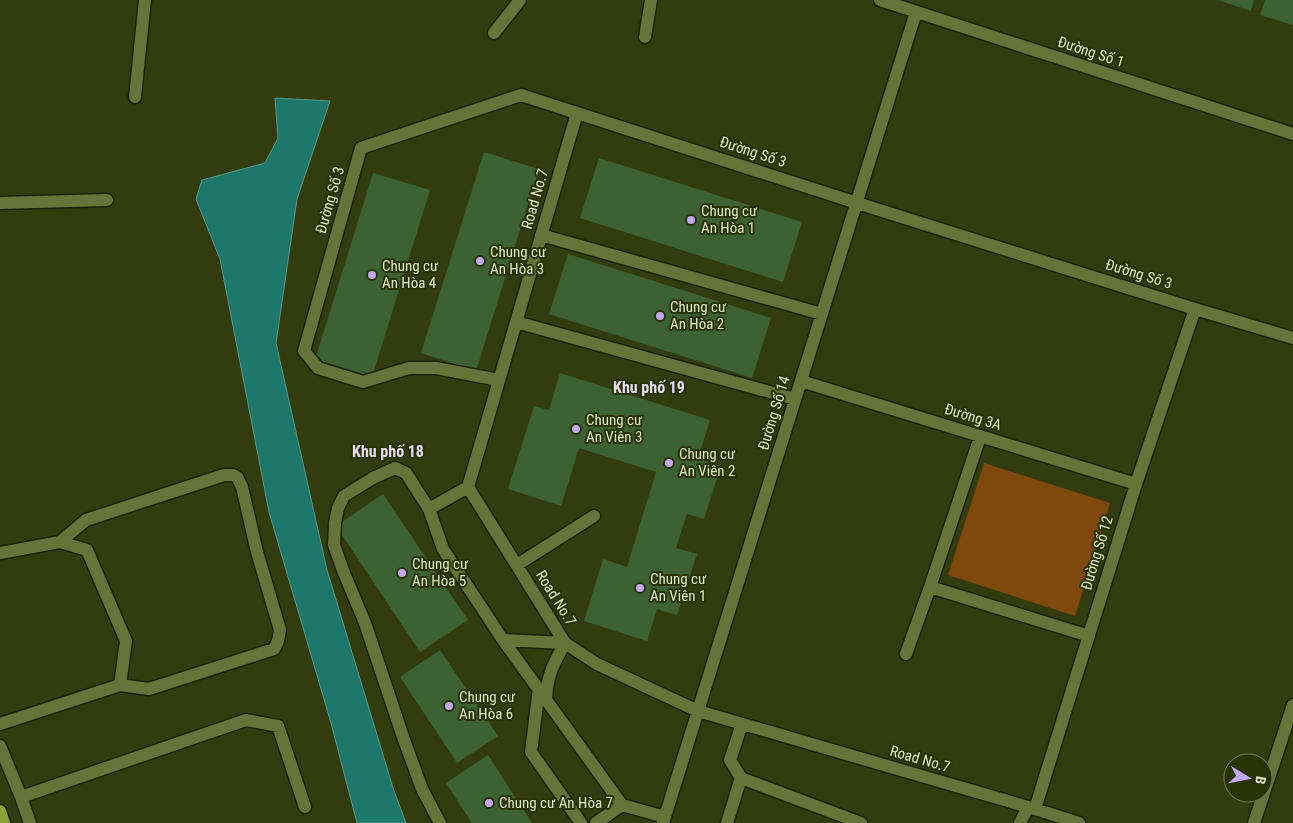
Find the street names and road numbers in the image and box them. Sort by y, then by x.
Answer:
street label: Đường Số 1 [1055,33,1127,71]
street label: Đường Số 3 [717,133,789,171]
street label: Đường Số 3 [312,164,348,236]
street label: Road No.7 [518,167,552,231]
street label: Đường Số 3 [1103,255,1175,293]
street label: Đường Số 14 [754,374,794,452]
street label: Đường 3A [942,400,1004,434]
street label: Đường Số 12 [1077,514,1117,592]
street label: Road No.7 [532,567,580,629]
street label: Road No.7 [888,742,952,776]

